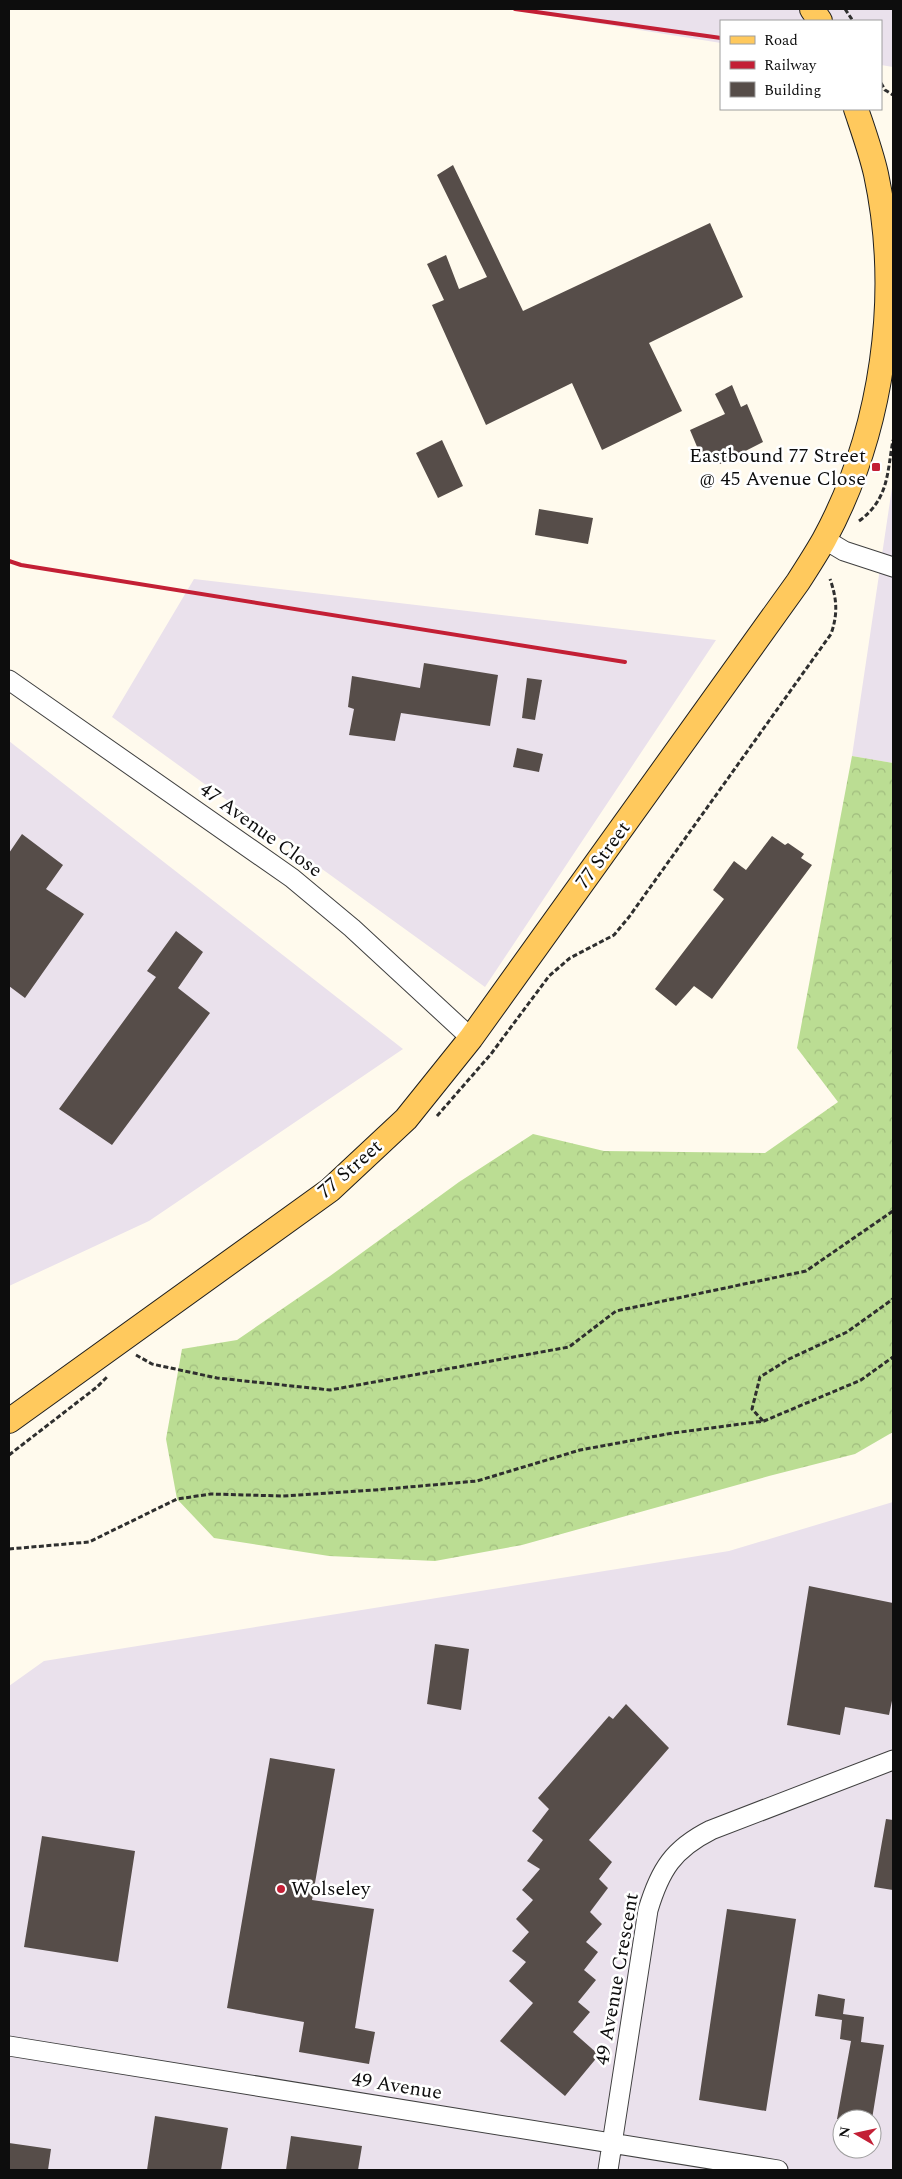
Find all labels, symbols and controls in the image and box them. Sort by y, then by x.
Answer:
legend [720,20,882,110]
text: Road [764,29,798,52]
text: Railway [764,54,817,77]
text: Building [764,79,821,102]
place label: Eastbound 77 Street @ 45 Avenue Close [689,441,866,494]
marker: Eastbound 77 Street @ 45 Avenue Close [870,461,882,473]
street label: 47 Avenue Close [193,775,329,885]
street label: 77 Street [568,815,638,895]
street label: 77 Street [311,1132,389,1206]
place label: Wolseley [291,1874,372,1904]
marker: Wolseley [275,1883,287,1895]
street label: 49 Avenue Crescent [587,1890,647,2068]
street label: 49 Avenue [350,2064,444,2108]
north arrow [832,2109,882,2159]
text: N [833,2125,856,2139]

